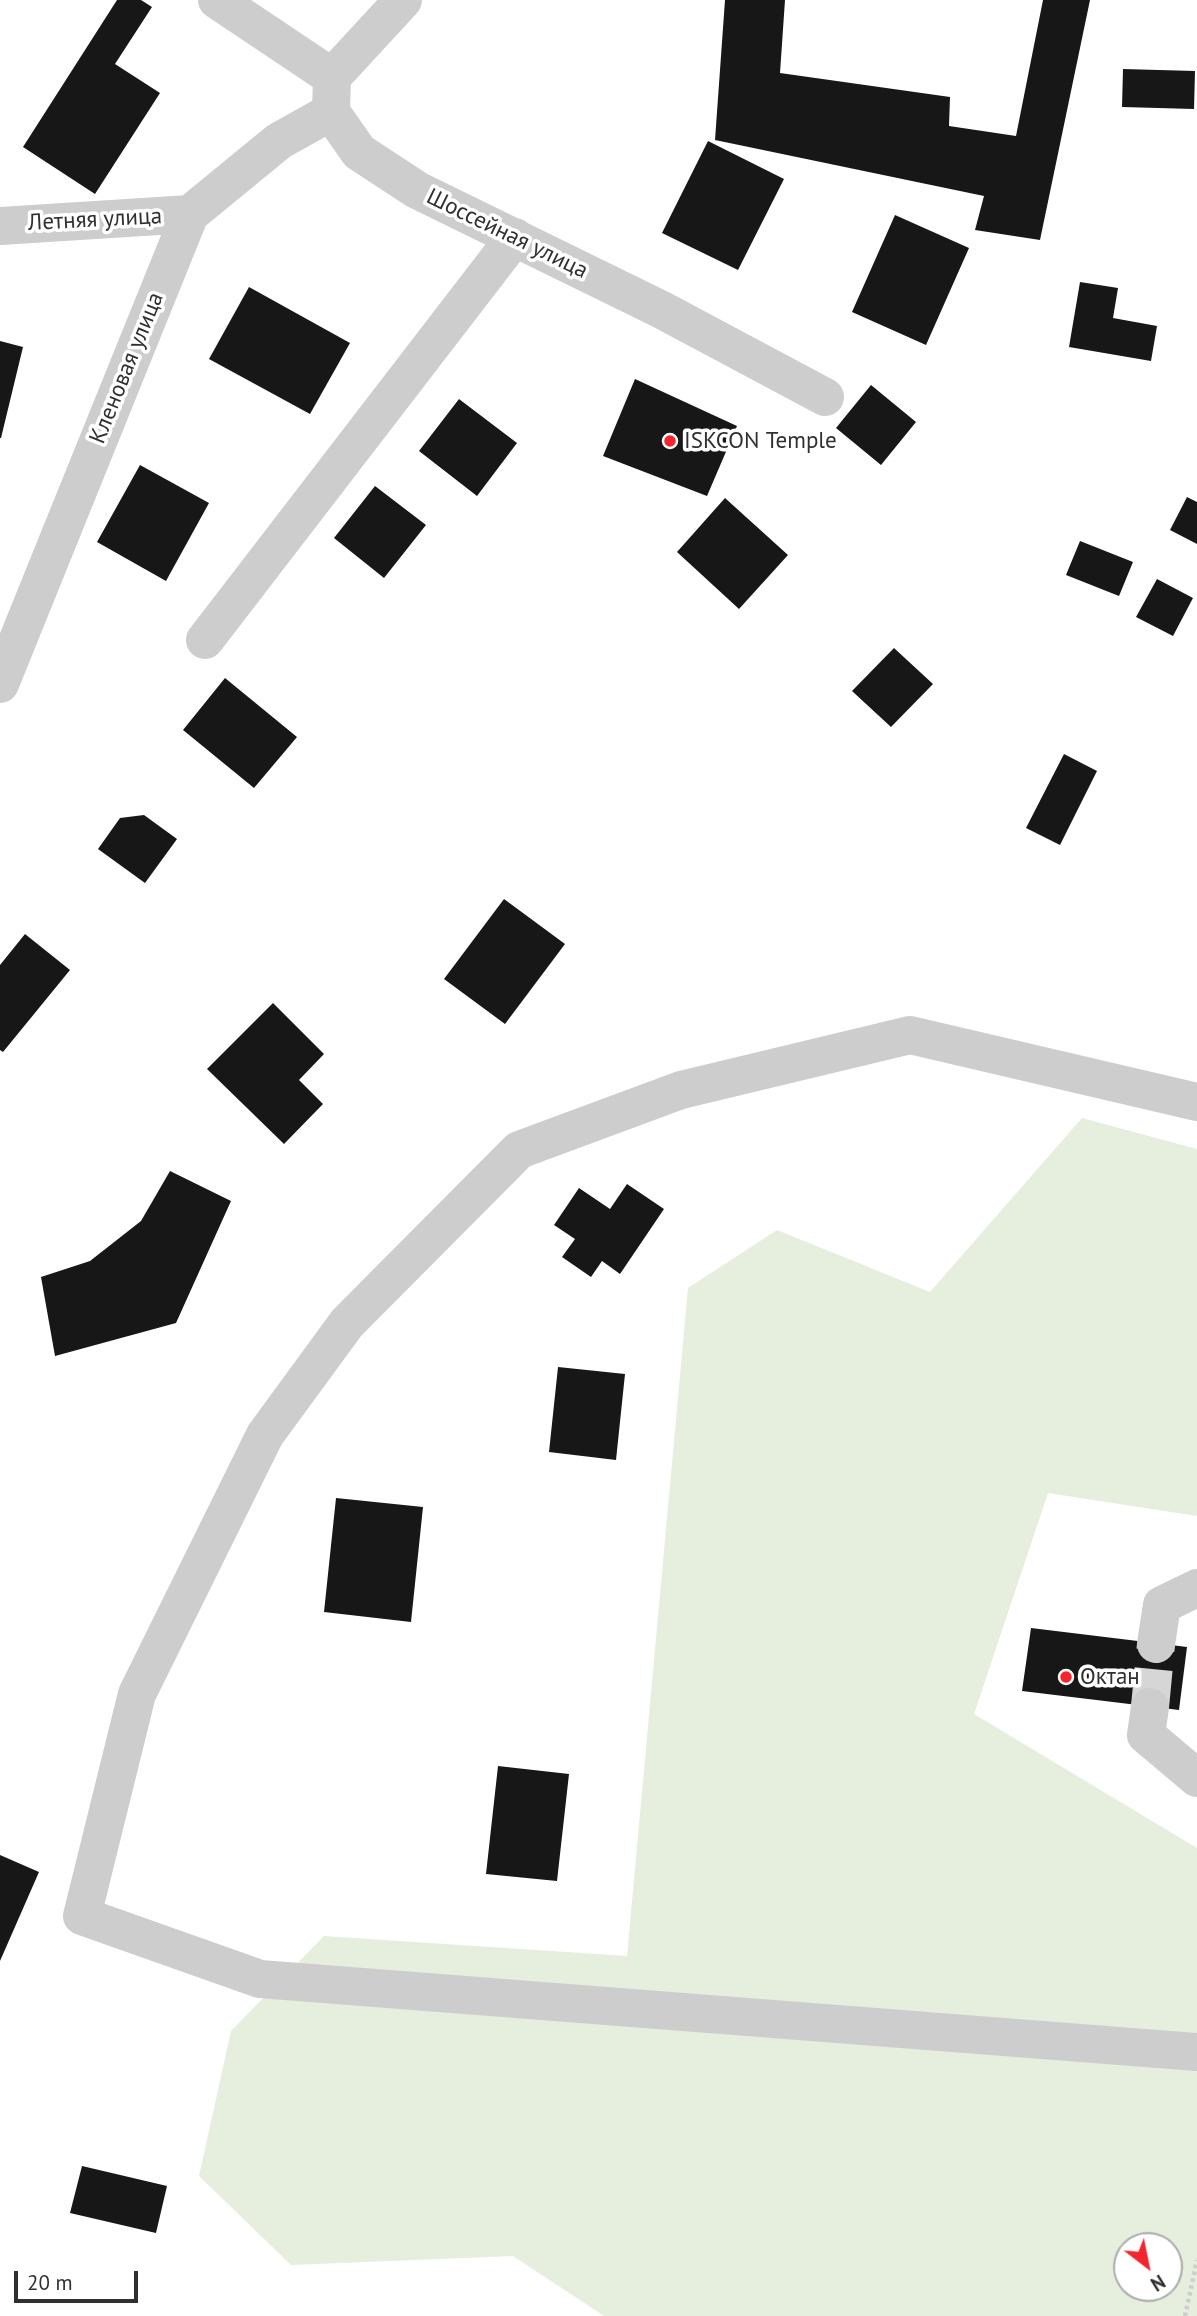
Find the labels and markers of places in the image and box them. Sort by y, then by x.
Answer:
place label: ISKCON Temple [684,427,837,455]
marker: ISKCON Temple [662,433,678,449]
place label: Октан [1080,1663,1140,1691]
marker: Октан [1058,1669,1074,1685]

